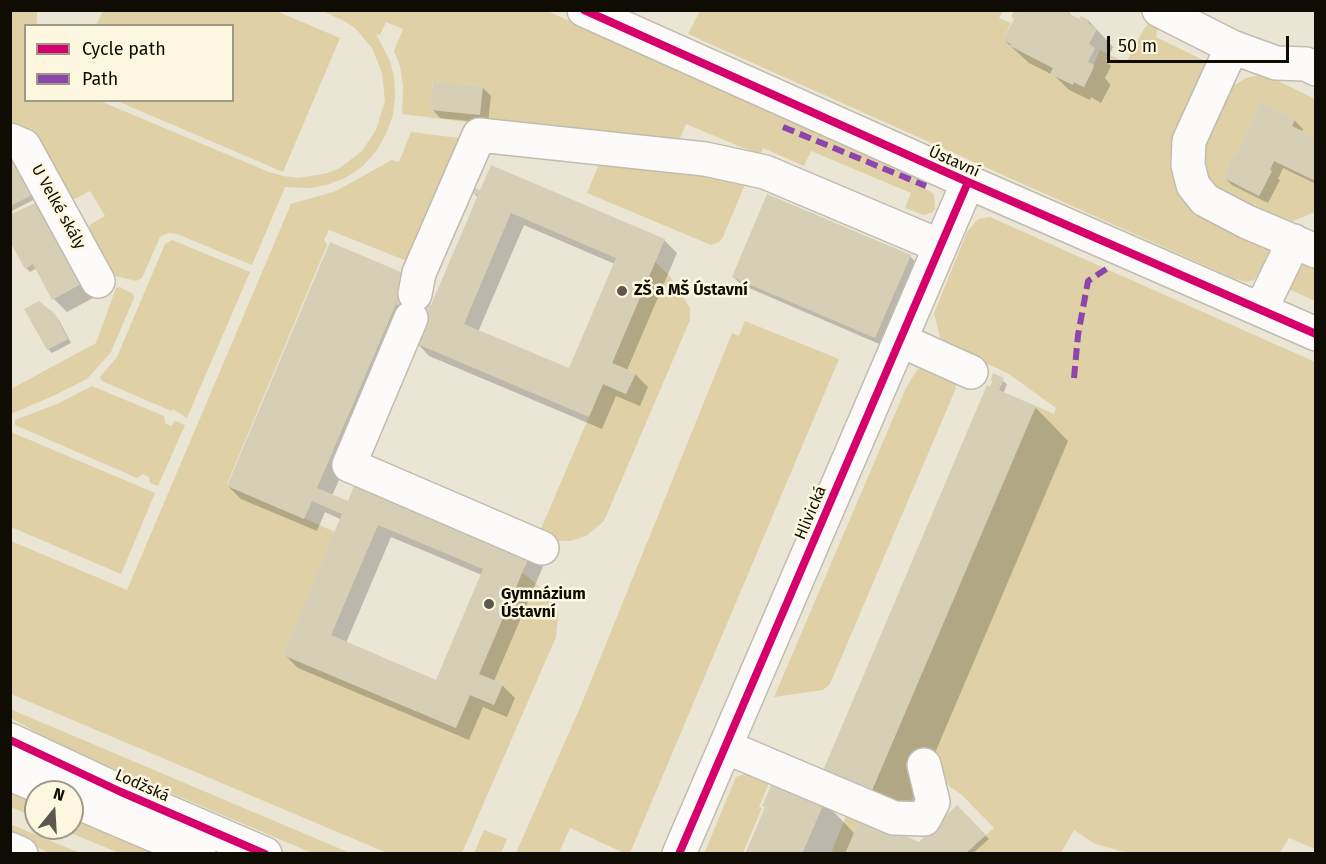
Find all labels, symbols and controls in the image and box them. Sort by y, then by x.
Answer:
legend [24,24,234,102]
scale bar [1110,24,1292,62]
text: 50 m [1118,35,1157,57]
text: Cycle path [82,38,166,60]
text: Path [82,68,118,90]
street label: Ústavní [925,142,983,182]
street label: U Velké skály [27,161,89,253]
place label: ZŠ a MŠ Ústavní [634,281,748,301]
marker: ZŠ a MŠ Ústavní [615,284,629,298]
street label: Hlivická [791,483,831,543]
place label: Gymnázium Ústavní [501,585,586,623]
marker: Gymnázium Ústavní [482,597,496,611]
street label: Lodžská [112,766,172,806]
north arrow [24,780,84,840]
text: N [51,784,67,805]

